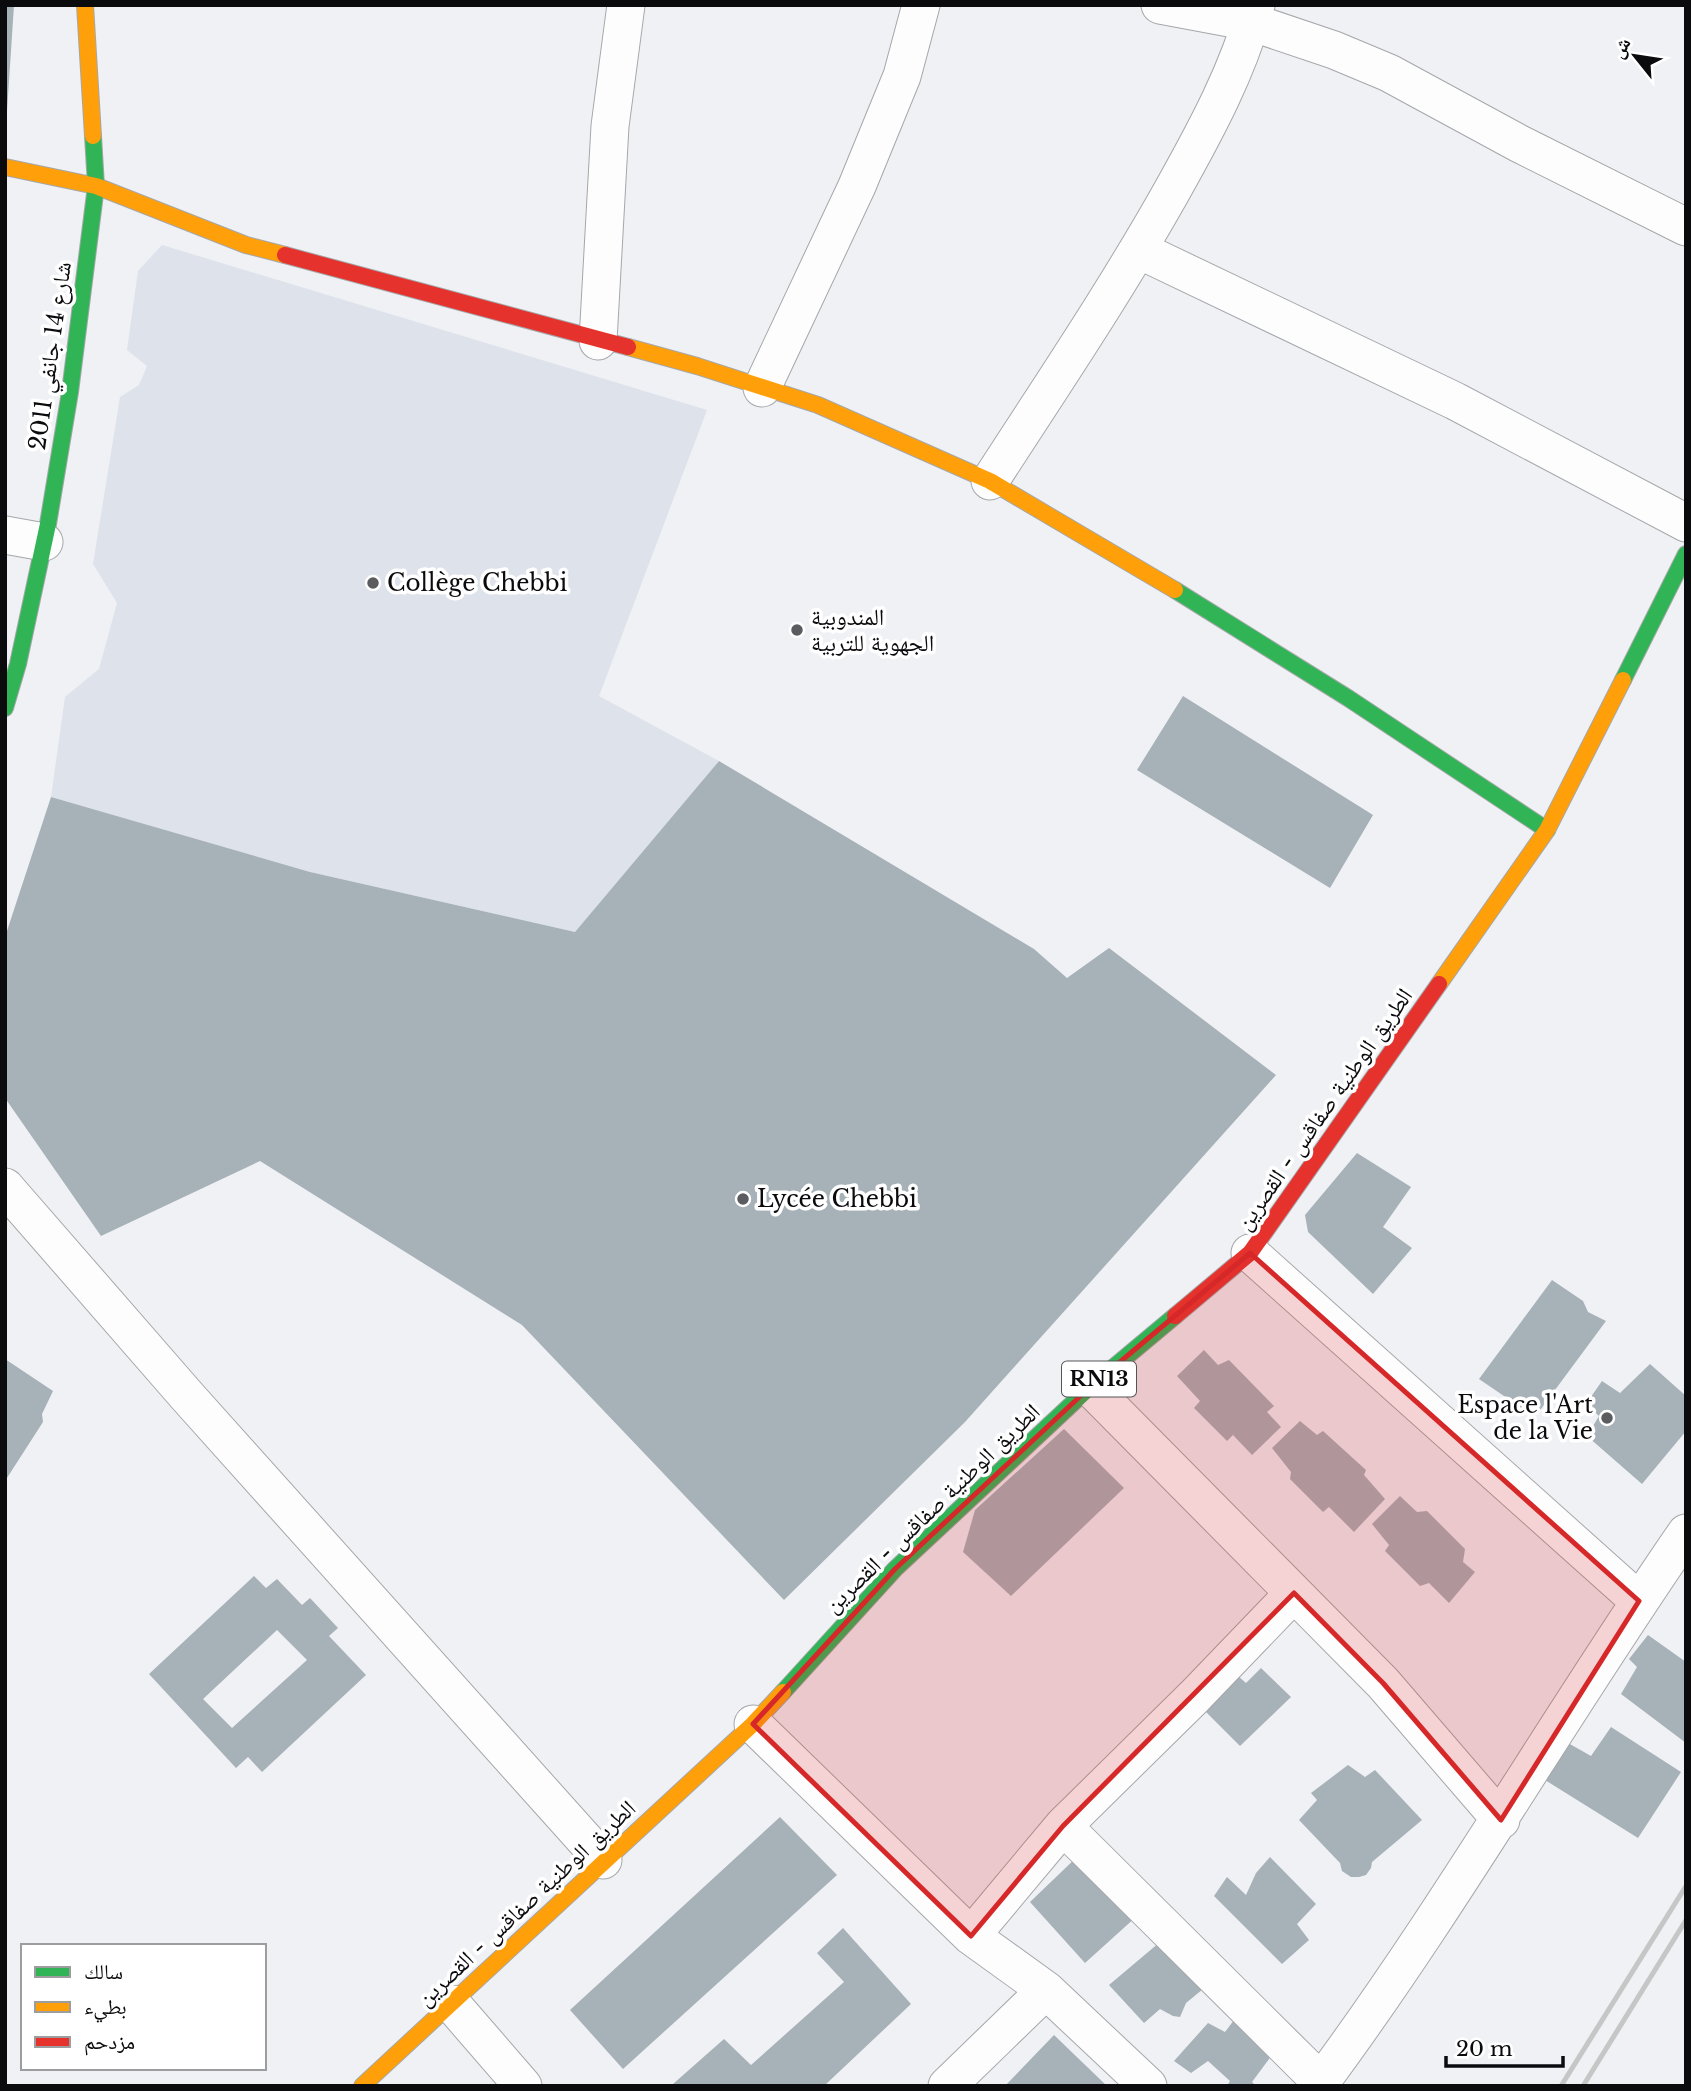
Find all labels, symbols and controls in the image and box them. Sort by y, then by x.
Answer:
north arrow [1600,21,1670,91]
text: ش [1606,33,1636,62]
street label: شارع 14 جانفي 2011 [23,260,82,453]
place label: Collège Chebbi [387,569,568,597]
marker: Collège Chebbi [365,575,381,591]
place label: المندوبية الجهوية للتربية [811,603,934,657]
marker: المندوبية الجهوية للتربية [789,622,805,638]
street label: الطريق الوطنية صفاقس - القصرين [1230,983,1418,1235]
place label: Lycée Chebbi [757,1185,917,1213]
marker: Lycée Chebbi [735,1191,751,1207]
road number: RN13 [1062,1362,1136,1396]
place label: Espace l'Art de la Vie [1457,1391,1593,1445]
street label: الطريق الوطنية صفاقس - القصرين [818,1398,1046,1618]
marker: Espace l'Art de la Vie [1599,1410,1615,1426]
street label: الطريق الوطنية صفاقس - القصرين [411,1794,641,2012]
legend [21,1944,266,2070]
text: سالك [84,1959,123,1985]
text: بطيء [84,1994,127,2023]
scale bar [1446,2024,1563,2068]
text: مزدحم [84,2029,135,2056]
text: 20 m [1456,2036,1513,2062]

